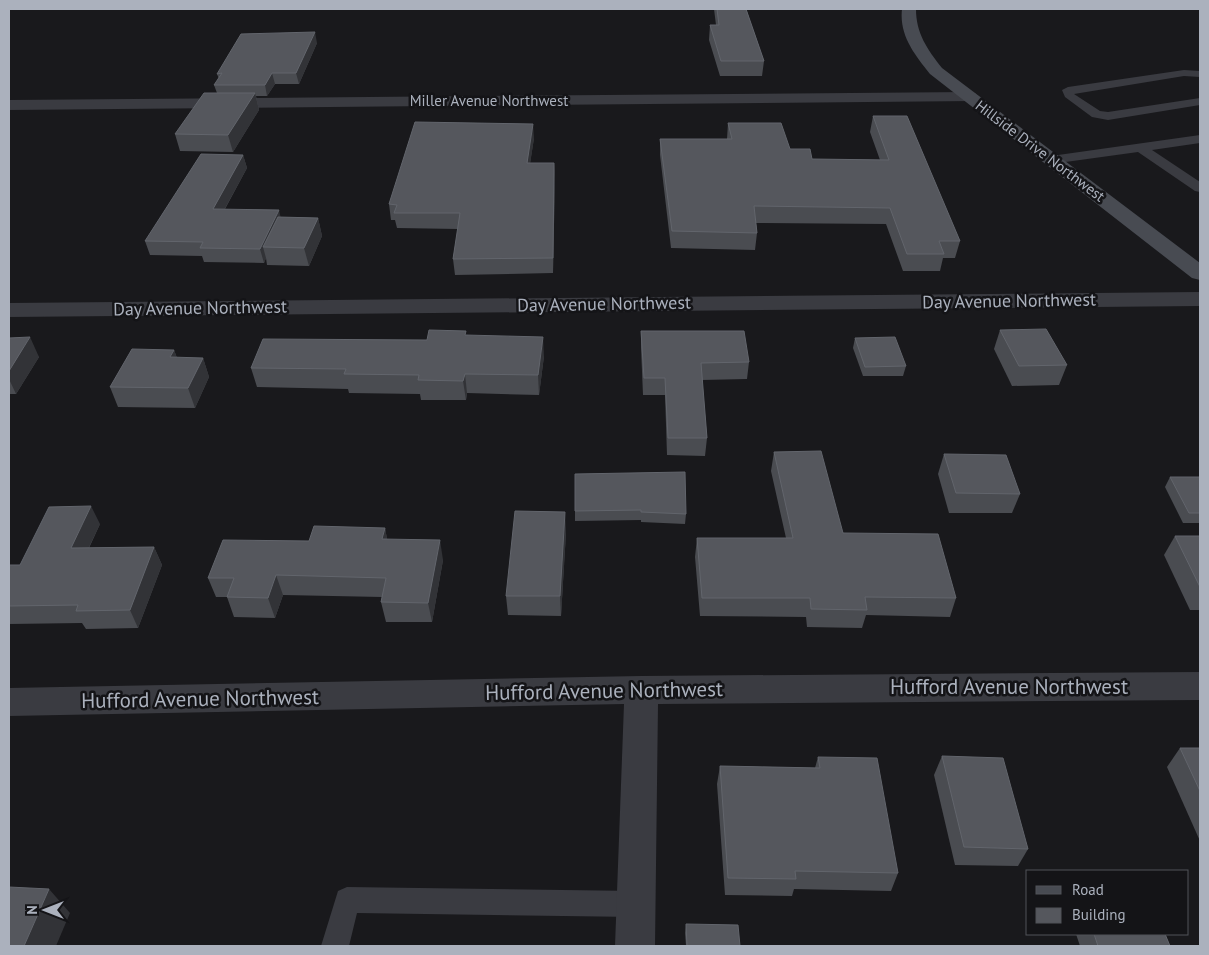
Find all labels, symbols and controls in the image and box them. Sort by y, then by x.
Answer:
street label: Miller Avenue Northwest [410,91,568,110]
street label: Hillside Drive Northwest [972,96,1109,206]
street label: Day Avenue Northwest [922,287,1096,314]
street label: Day Avenue Northwest [517,290,691,317]
street label: Day Avenue Northwest [113,294,287,321]
street label: Hufford Avenue Northwest [890,673,1128,700]
street label: Hufford Avenue Northwest [485,675,723,706]
street label: Hufford Avenue Northwest [81,683,319,714]
legend [1026,870,1189,935]
text: Road [1072,880,1104,899]
north arrow [20,885,70,935]
text: N [23,905,41,915]
text: Building [1072,905,1126,924]

